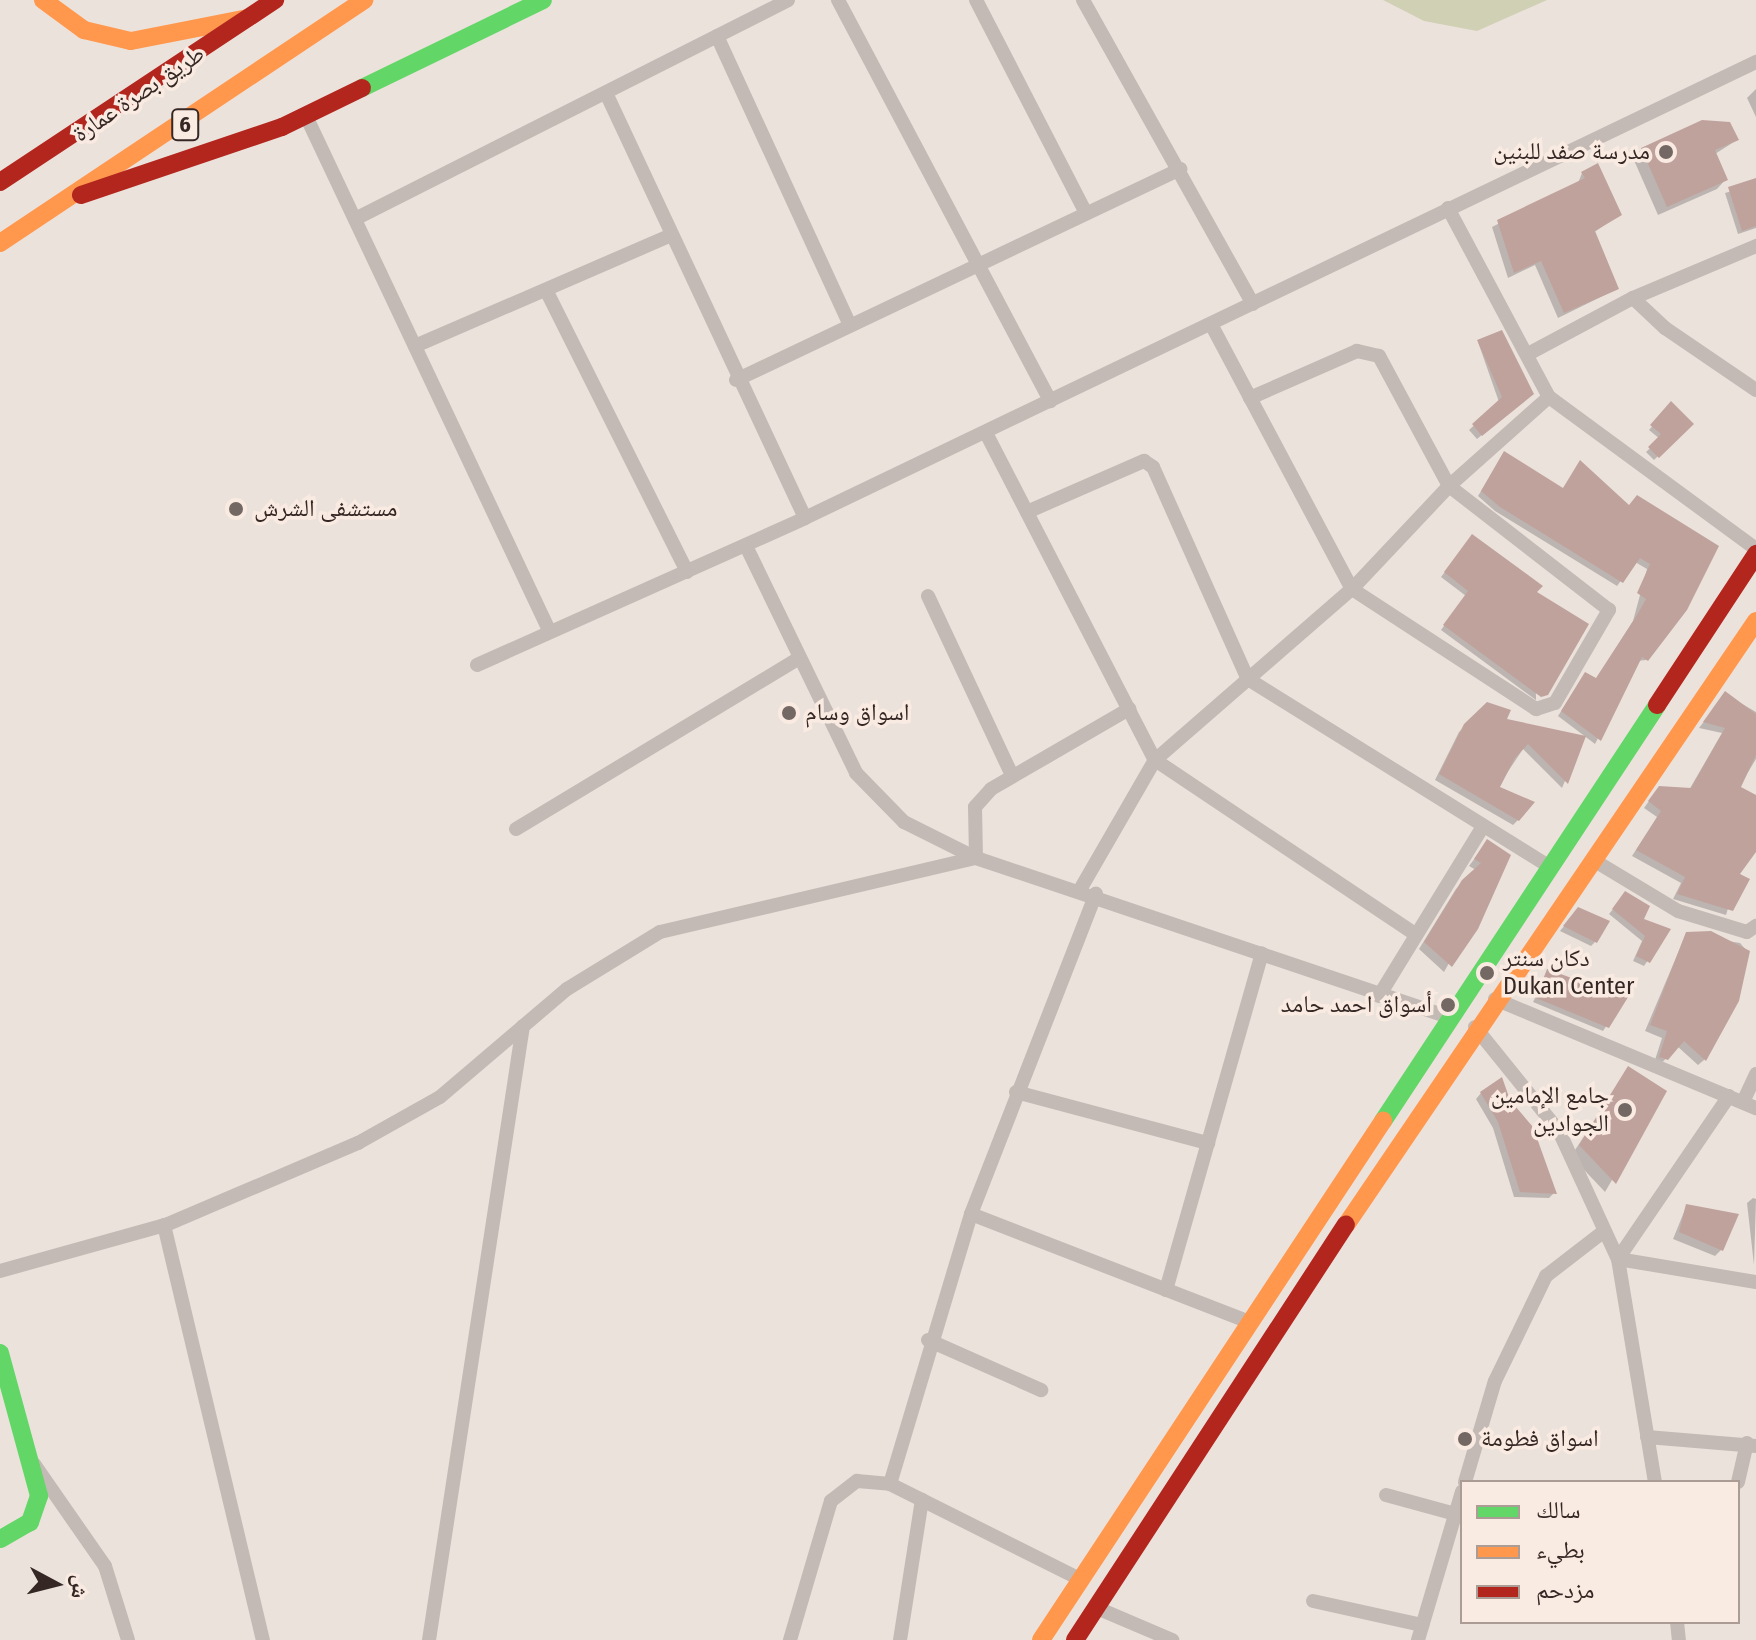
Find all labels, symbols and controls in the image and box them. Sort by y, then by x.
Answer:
street label: طريق بصرة عمارة [68,39,210,149]
road number: 6 [171,107,199,143]
place label: مدرسة صفد للبنين [1493,138,1650,166]
marker: مدرسة صفد للبنين [1657,143,1675,161]
place label: مستشفى الشرش [254,495,398,523]
marker: مستشفى الشرش [225,498,247,520]
place label: اسواق وسام [805,699,909,727]
marker: اسواق وسام [780,704,798,722]
place label: دكان سنتر Dukan Center [1503,945,1634,1001]
marker: دكان سنتر Dukan Center [1478,964,1496,982]
place label: أسواق احمد حامد [1281,991,1432,1019]
marker: أسواق احمد حامد [1439,996,1457,1014]
place label: جامع الإمامين الجوادين [1491,1082,1609,1138]
marker: جامع الإمامين الجوادين [1616,1101,1634,1119]
place label: اسواق فطومة [1481,1425,1599,1453]
marker: اسواق فطومة [1456,1430,1474,1448]
legend [1460,1480,1740,1624]
text: سالك [1536,1496,1581,1524]
text: بطيء [1536,1536,1585,1564]
north arrow [16,1544,96,1624]
text: ش [65,1574,95,1600]
text: مزدحم [1536,1576,1595,1604]

